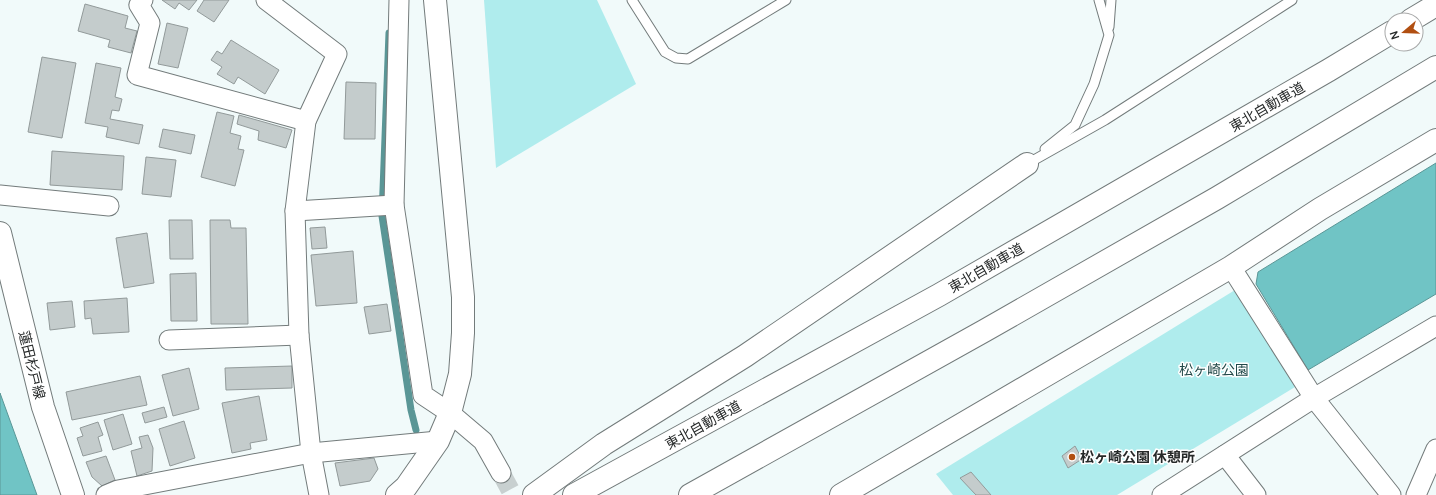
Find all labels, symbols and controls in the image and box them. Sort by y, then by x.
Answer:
north arrow [1384,12,1424,52]
text: N [1386,29,1402,42]
street label: 東北自動車道 [1226,77,1308,136]
street label: 東北自動車道 [945,238,1027,297]
street label: 蓮田杉戸線 [15,329,50,401]
park label: 松ヶ崎公園 [1179,360,1249,379]
street label: 東北自動車道 [661,396,744,453]
place label: 松ヶ崎公園 休憩所 [1080,447,1195,466]
marker: 松ヶ崎公園 休憩所 [1067,452,1077,462]

